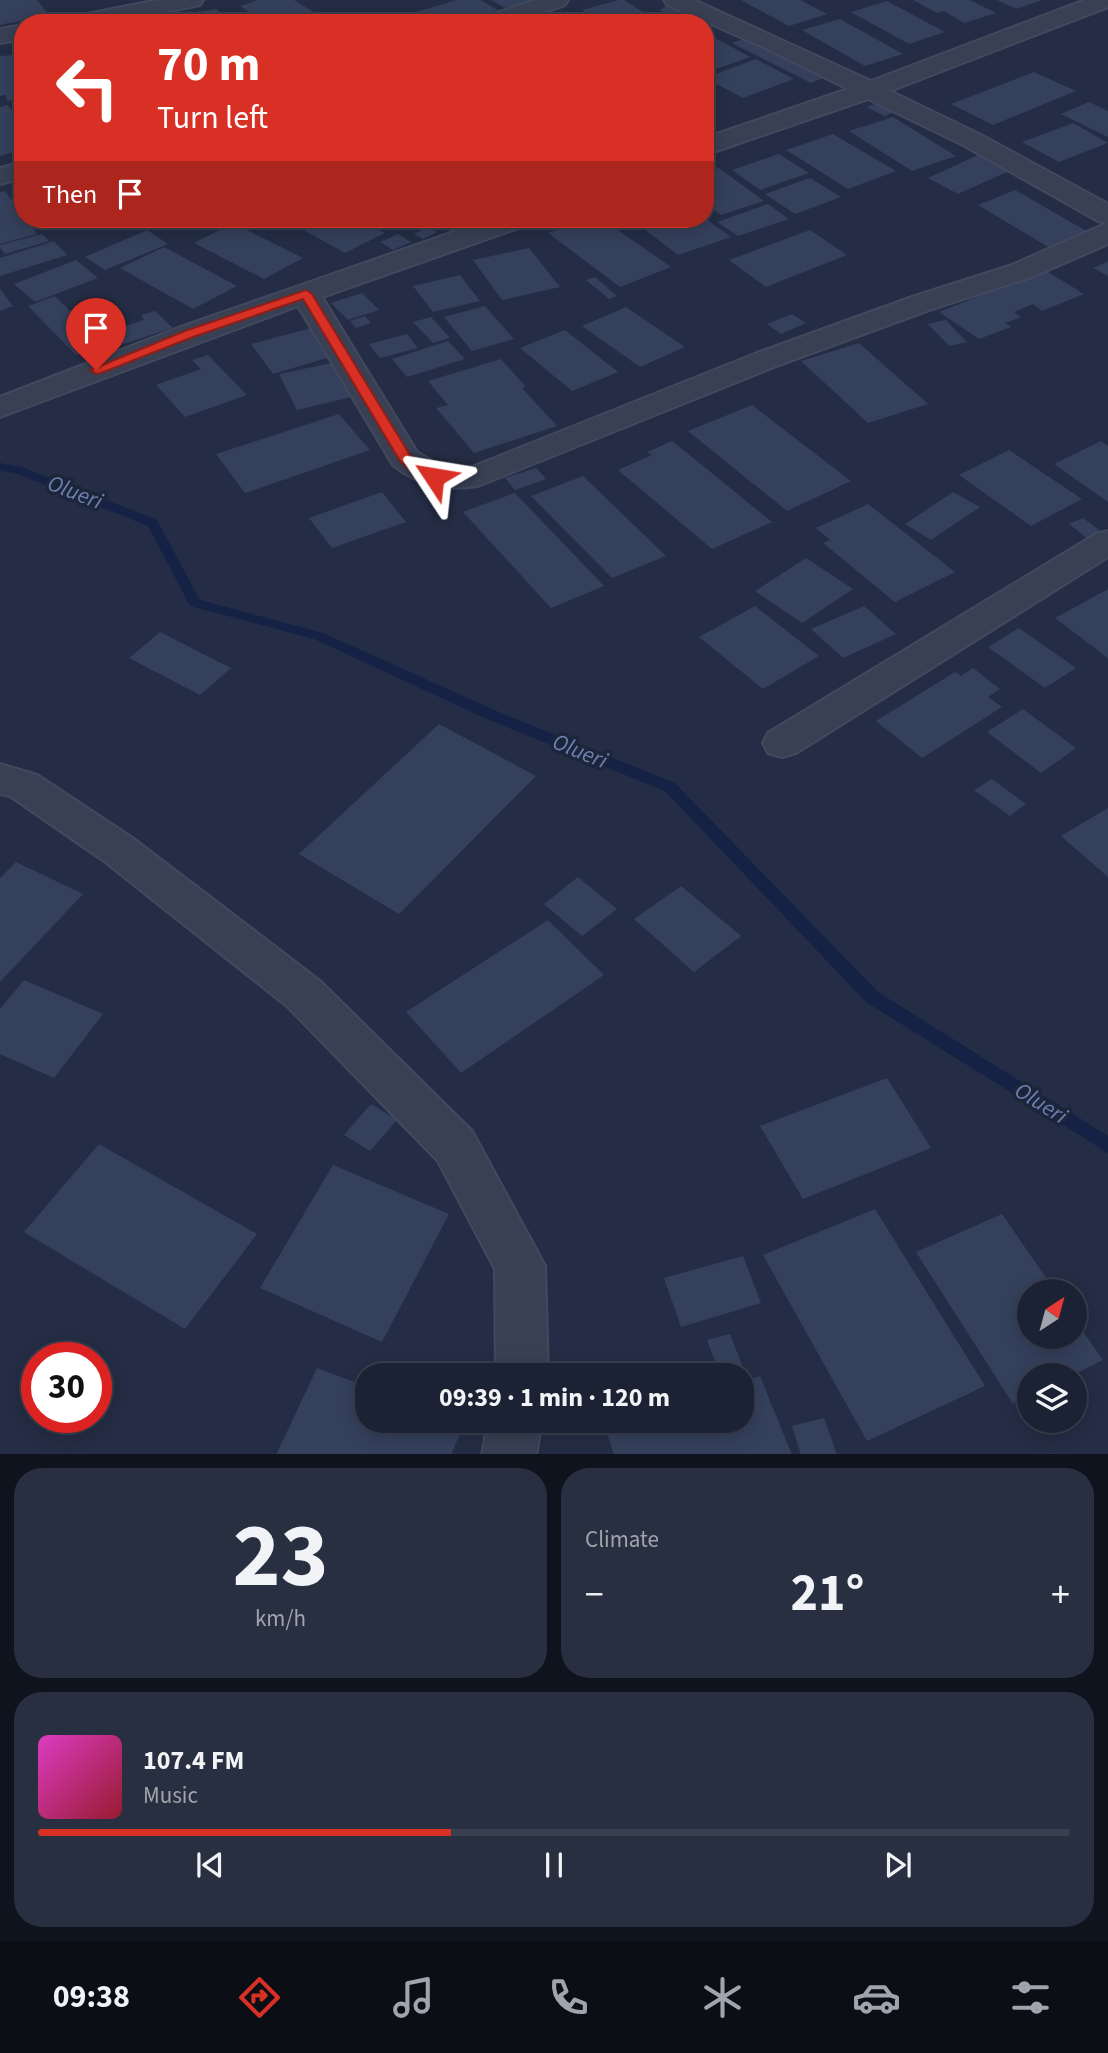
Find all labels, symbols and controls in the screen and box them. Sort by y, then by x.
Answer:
text: 70 m [157,30,261,100]
icon: left [42,42,133,133]
text: Turn left [157,95,268,141]
icon: arrive [111,175,149,213]
text: Then [42,176,97,213]
pin [66,298,126,370]
icon: arrive [77,309,115,347]
position arrow [397,440,471,514]
water label: Olueri [43,466,108,518]
water label: Olueri [548,725,613,777]
water label: Olueri [1008,1074,1074,1132]
north arrow [1017,1279,1087,1349]
map controls [1017,1279,1087,1433]
speed limit sign: 30 [21,1342,112,1433]
button: layers [1017,1363,1087,1433]
text: 09:39 · 1 min · 120 m [439,1379,670,1416]
text: 23 [232,1492,329,1621]
text: Climate [585,1523,659,1556]
text: 21° [791,1557,864,1631]
text: − [585,1568,604,1622]
text: + [1051,1568,1070,1622]
text: km/h [255,1602,306,1635]
text: 107.4 FM [143,1742,244,1779]
text: Music [143,1779,198,1812]
icon: previous [191,1846,229,1884]
icon: pause [535,1846,573,1884]
icon: next [879,1846,917,1884]
icon: directions [235,1973,284,2022]
icon: music [389,1973,438,2022]
icon: phone [544,1973,593,2022]
icon: climate [698,1973,747,2022]
icon: car [852,1973,901,2022]
icon: filters [1006,1973,1055,2022]
text: 09:38 [53,1974,130,2020]

